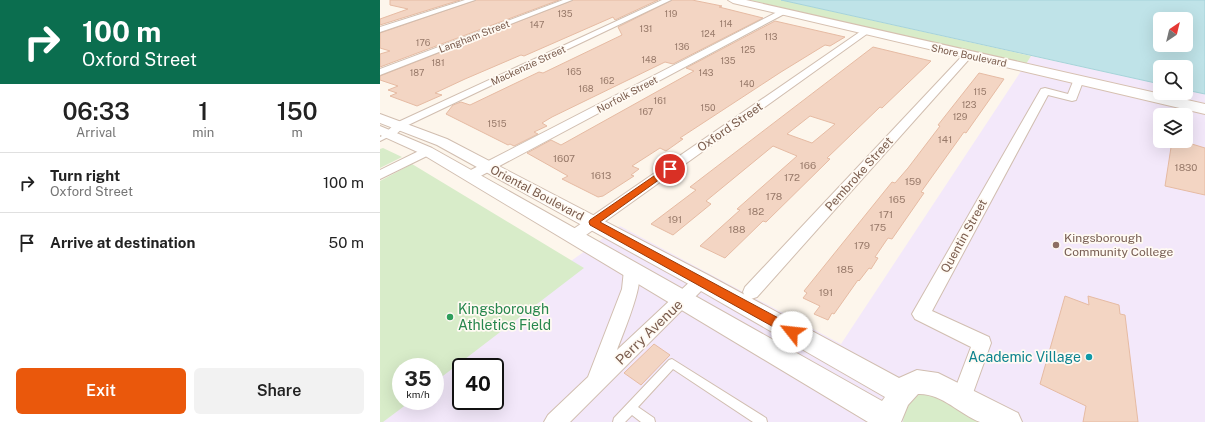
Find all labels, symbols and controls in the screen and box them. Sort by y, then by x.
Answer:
house number: 135 [557,8,573,19]
house number: 119 [665,8,678,19]
north arrow [1153,12,1193,52]
map controls [1153,12,1193,148]
text: 100 m [82,15,161,48]
icon: right [16,16,68,68]
street label: Langham Street [437,17,511,55]
house number: 114 [720,18,733,29]
house number: 147 [530,19,544,30]
house number: 131 [640,23,653,34]
house number: 124 [701,28,716,39]
house number: 113 [765,31,778,42]
house number: 176 [416,37,431,48]
house number: 136 [675,41,690,52]
street label: Shore Boulevard [930,41,1008,69]
street label: Mackenzie Street [489,42,567,88]
house number: 125 [741,44,756,55]
text: Oxford Street [82,49,197,70]
house number: 148 [641,54,657,65]
house number: 135 [720,55,736,66]
house number: 181 [431,57,445,68]
button: search [1153,60,1193,100]
house number: 165 [566,66,582,77]
house number: 187 [410,67,424,78]
house number: 143 [699,67,714,78]
street label: Norfolk Street [595,73,659,115]
house number: 162 [600,75,614,86]
house number: 140 [740,78,755,89]
house number: 168 [578,83,594,94]
house number: 115 [973,86,987,97]
house number: 161 [654,95,666,106]
text: 06:33 [62,97,130,125]
text: 1 [198,97,208,125]
text: 150 [277,97,318,125]
street label: Oxford Street [695,99,766,155]
house number: 123 [962,99,977,110]
house number: 150 [701,102,716,113]
house number: 167 [639,106,653,117]
button: layers [1153,108,1193,148]
house number: 129 [953,111,968,122]
house number: 1515 [488,118,507,129]
text: Arrival [76,125,116,140]
text: min [192,125,214,140]
text: m [292,125,303,140]
house number: 141 [938,133,952,145]
street label: Pembroke Street [822,134,896,214]
house number: 1607 [553,152,575,164]
pin [653,152,687,186]
icon: arrive [659,158,681,180]
house number: 166 [800,159,816,171]
house number: 1830 [1175,161,1197,173]
street label: Oriental Boulevard [488,162,586,224]
text: Turn right [50,167,120,184]
house number: 1613 [591,169,611,181]
house number: 172 [784,171,800,183]
icon: right [16,172,38,194]
text: 100 m [323,174,364,191]
house number: 159 [905,175,921,187]
text: Oxford Street [50,184,133,199]
house number: 178 [766,190,782,202]
house number: 165 [889,193,905,205]
street label: Quentin Street [938,196,990,275]
house number: 182 [748,205,764,217]
house number: 171 [879,208,893,220]
house number: 191 [668,213,682,225]
house number: 175 [870,221,886,233]
house number: 188 [729,223,745,235]
place label: Kingsborough Community College [1064,231,1174,259]
icon: arrive [16,232,38,254]
text: Arrive at destination [50,234,195,251]
text: 50 m [329,234,364,251]
house number: 179 [854,239,870,251]
marker: Kingsborough Community College [1051,240,1061,250]
house number: 185 [837,263,853,275]
house number: 191 [819,286,833,298]
street label: Perry Avenue [612,296,686,368]
place label: Kingsborough Athletics Field [458,301,551,333]
position arrow [771,311,813,353]
marker: Kingsborough Athletics Field [445,312,455,322]
place label: Academic Village [968,349,1081,365]
marker: Academic Village [1084,352,1094,362]
speed limit sign: 40 [452,358,504,410]
text: 35 [405,367,431,391]
button: Exit [16,368,186,414]
button: Share [194,368,364,414]
text: km/h [406,388,430,400]

